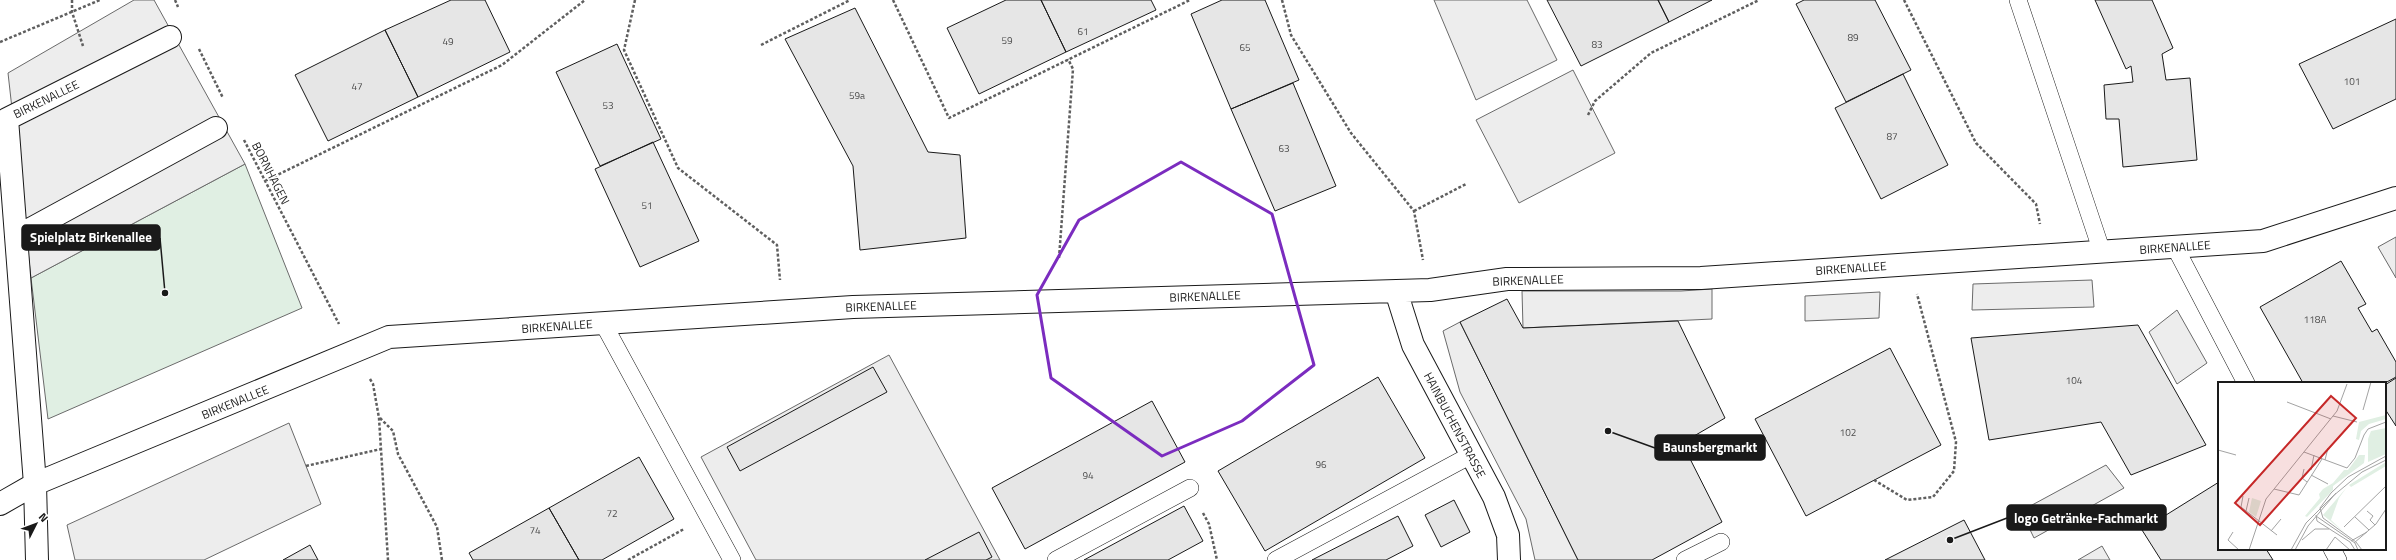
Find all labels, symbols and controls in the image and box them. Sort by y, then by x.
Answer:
house number: 61 [1077,24,1089,39]
house number: 89 [1847,30,1859,45]
house number: 59 [1001,33,1013,48]
house number: 49 [442,34,454,49]
house number: 83 [1591,37,1603,52]
house number: 65 [1239,40,1251,55]
house number: 101 [2344,74,2360,89]
street label: BIRKENALLEE [10,75,83,123]
house number: 47 [351,79,363,94]
house number: 59a [849,88,865,103]
house number: 53 [602,98,614,113]
house number: 87 [1886,129,1898,144]
street label: BORNHAGEN [247,138,295,208]
house number: 63 [1278,141,1290,156]
house number: 51 [641,198,653,213]
callout: Spielplatz Birkenallee [22,225,160,250]
text: Spielplatz Birkenallee [30,227,152,247]
street label: BIRKENALLEE [2139,235,2212,259]
street label: BIRKENALLEE [1815,256,1888,280]
street label: BIRKENALLEE [1492,269,1564,291]
street label: BIRKENALLEE [1169,285,1241,307]
street label: BIRKENALLEE [845,295,917,317]
house number: 118A [2304,312,2326,327]
street label: BIRKENALLEE [521,314,594,338]
street label: HAINBUCHENSTRASSE [1419,369,1491,482]
house number: 104 [2066,373,2083,388]
street label: BIRKENALLEE [198,380,272,424]
inset map [2218,382,2386,550]
house number: 102 [1840,425,1856,440]
callout: Baunsbergmarkt [1655,435,1765,460]
text: Baunsbergmarkt [1663,437,1757,457]
house number: 96 [1315,457,1327,472]
house number: 94 [1082,468,1094,483]
north arrow [16,504,56,544]
callout: logo Getränke-Fachmarkt [2007,505,2166,530]
house number: 72 [606,506,618,521]
text: logo Getränke-Fachmarkt [2014,508,2158,528]
text: N [35,509,52,525]
house number: 74 [529,523,541,538]

